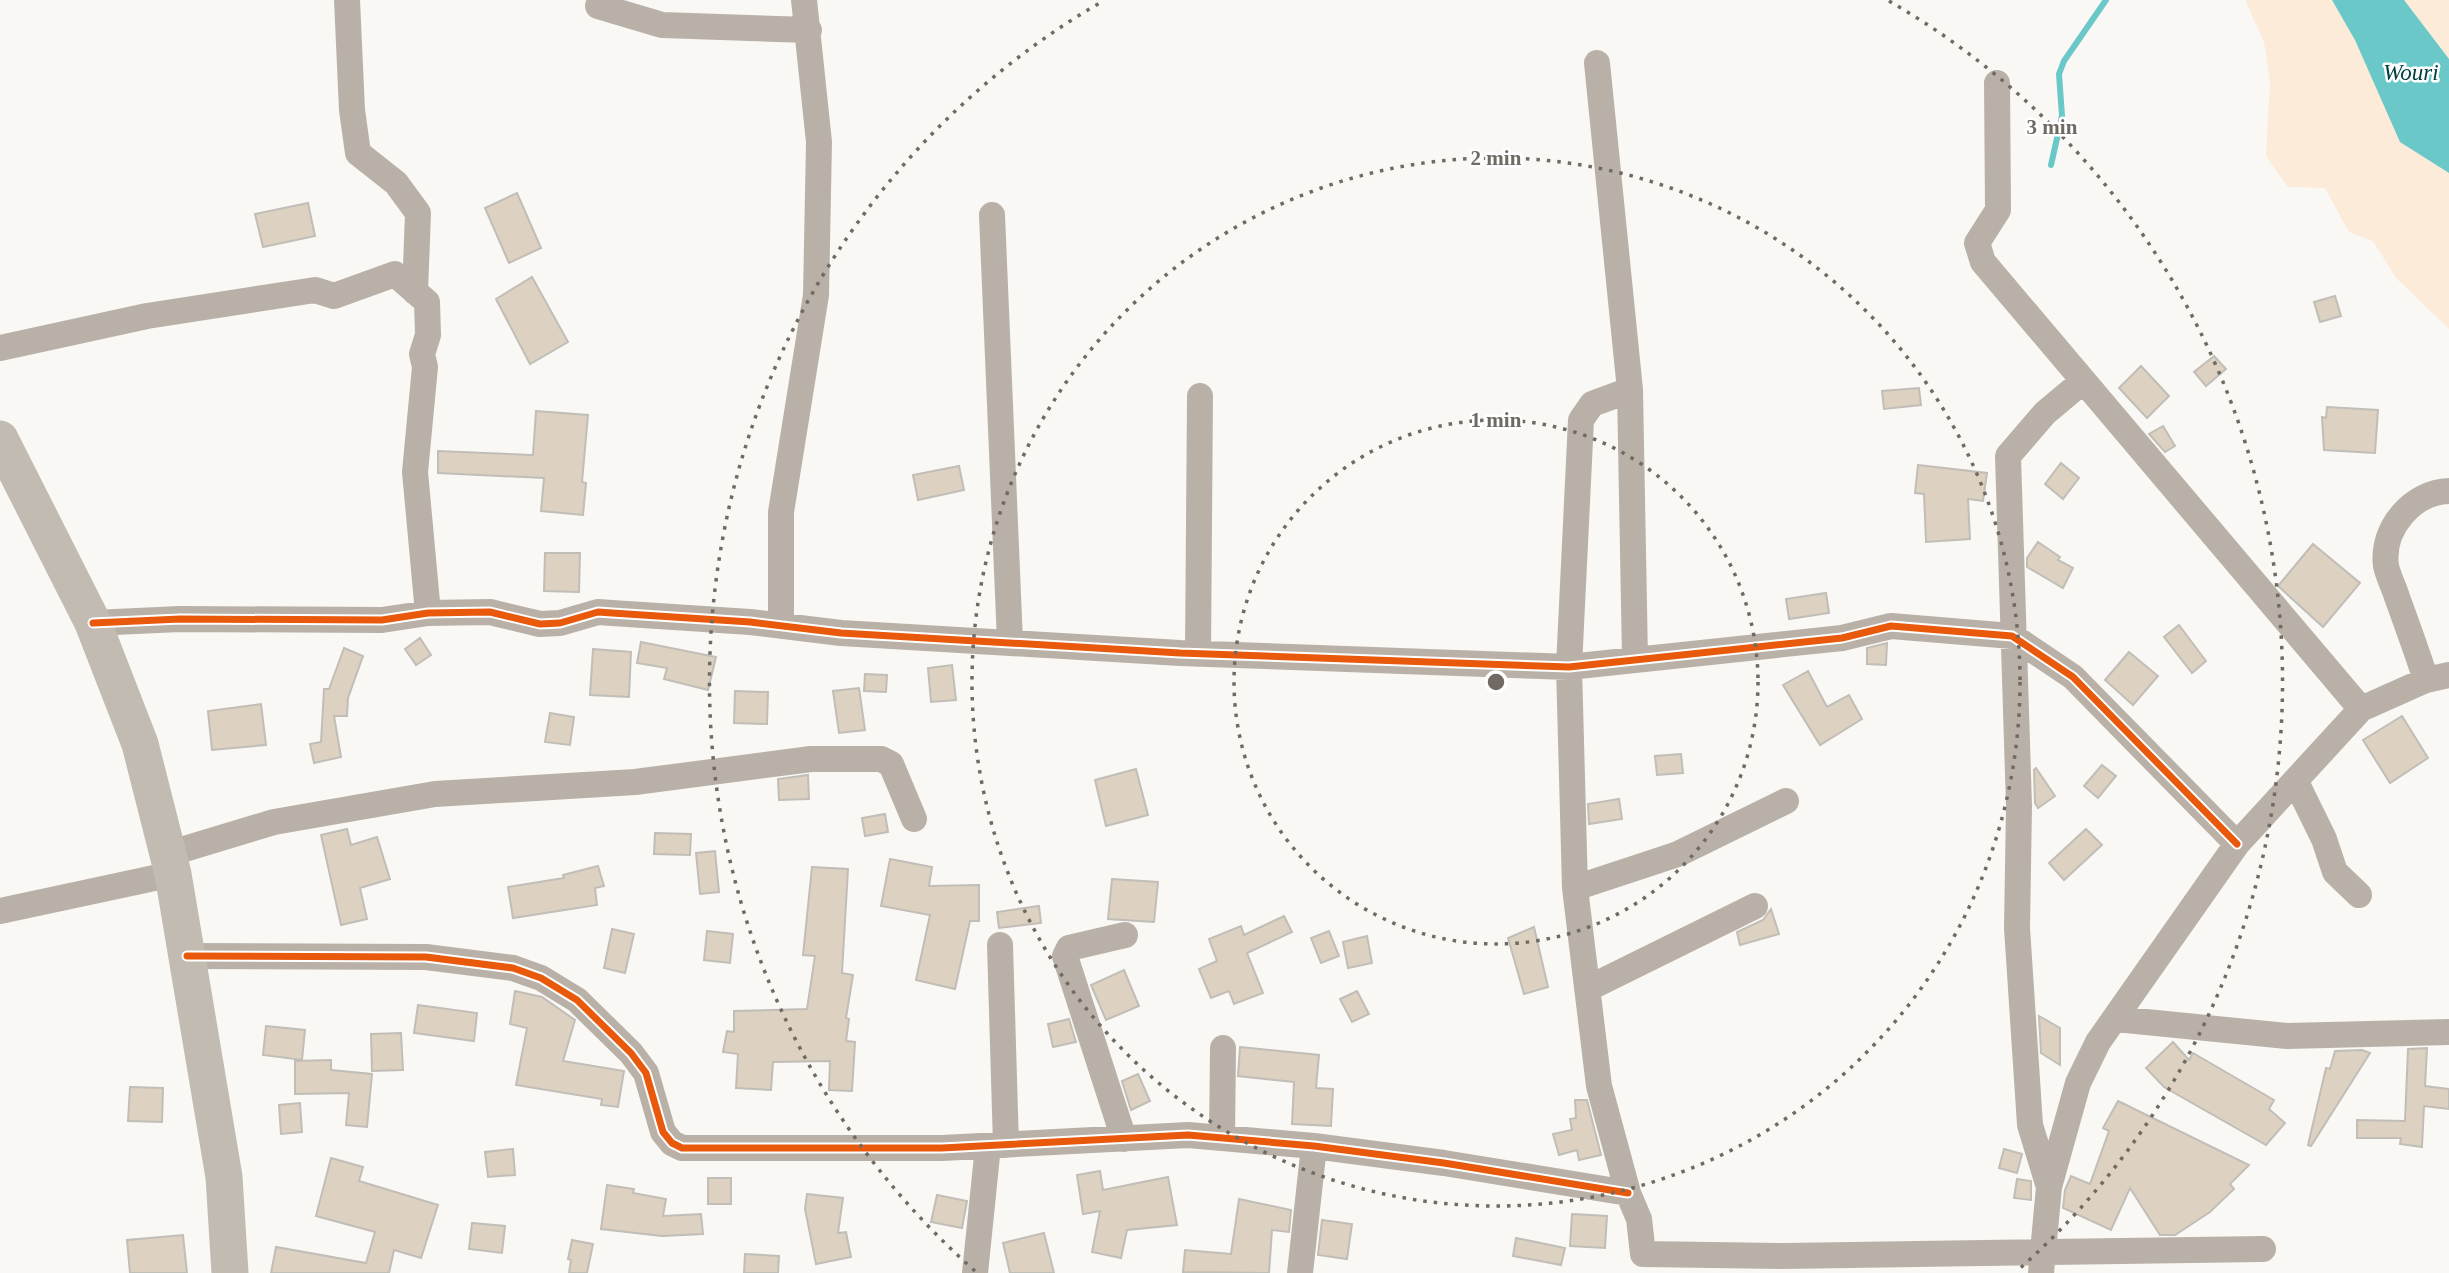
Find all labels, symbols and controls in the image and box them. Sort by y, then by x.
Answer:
water label: Wouri [2383,60,2439,85]
text: 3 min [2027,115,2078,139]
text: 2 min [1471,146,1522,170]
text: 1 min [1471,408,1522,432]
centre of rings [1484,670,1508,694]

